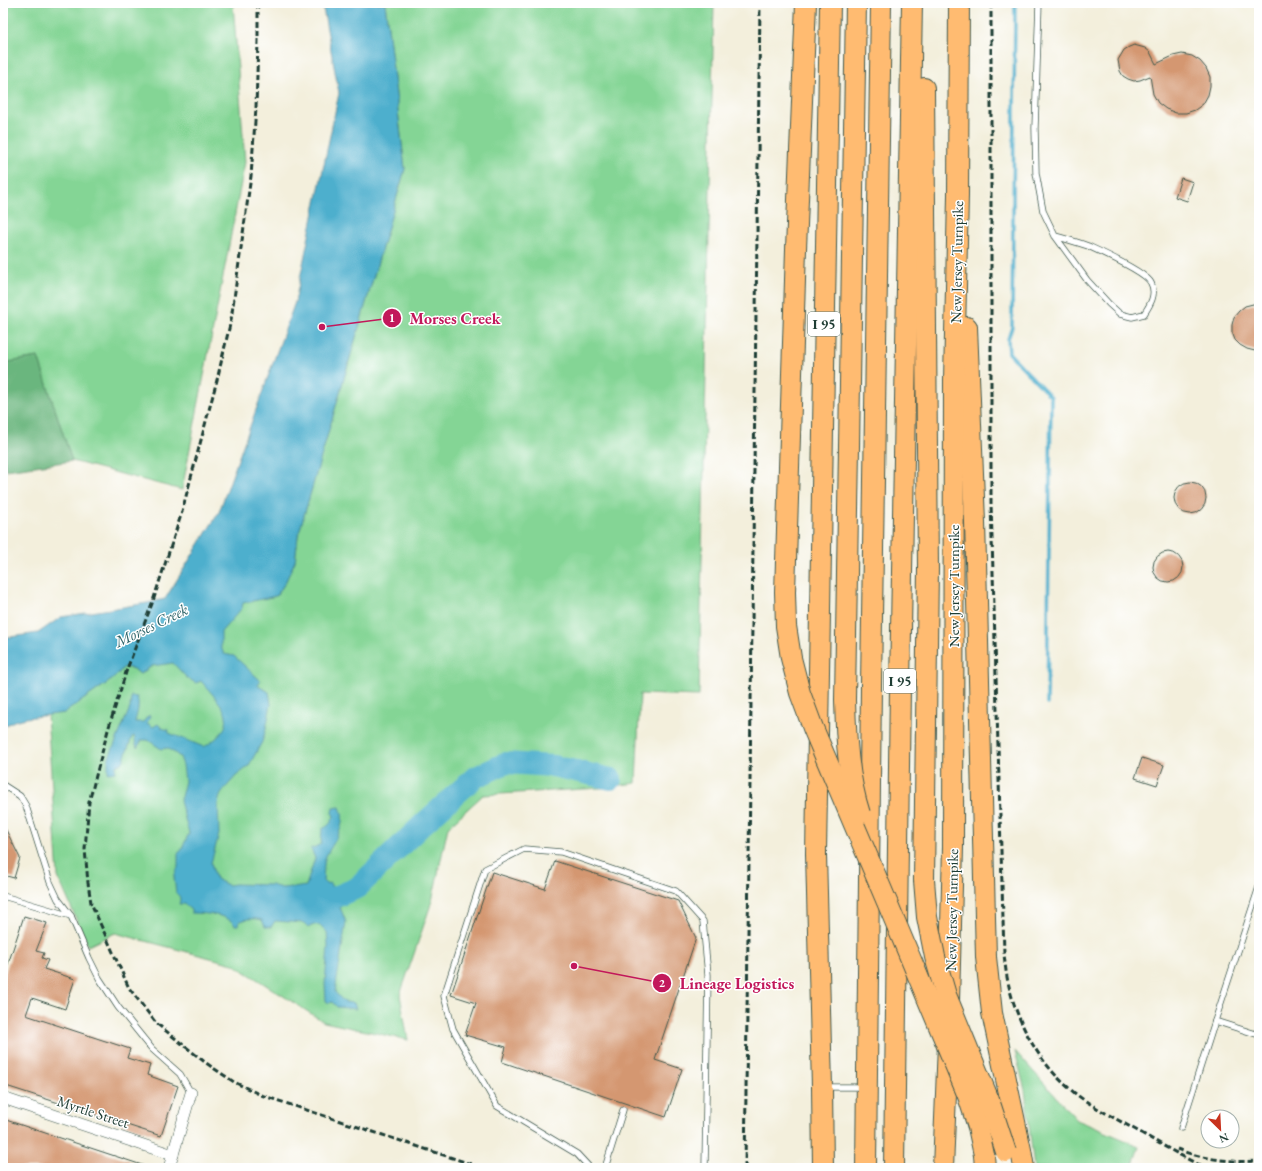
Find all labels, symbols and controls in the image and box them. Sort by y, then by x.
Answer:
street label: New Jersey Turnpike [946,200,967,323]
callout: Morses Creek [382,304,509,332]
text: Morses Creek [410,308,501,329]
text: 1 [389,310,395,326]
road number: I 95 [808,312,840,336]
street label: New Jersey Turnpike [944,525,963,647]
water label: Morses Creek [110,598,192,653]
road number: I 95 [884,669,916,693]
street label: New Jersey Turnpike [941,848,962,971]
callout: Lineage Logistics [652,969,802,997]
text: Lineage Logistics [680,973,794,994]
text: 2 [659,975,666,991]
street label: Myrtle Street [55,1091,132,1132]
north arrow [1200,1109,1240,1149]
text: N [1217,1130,1231,1146]

